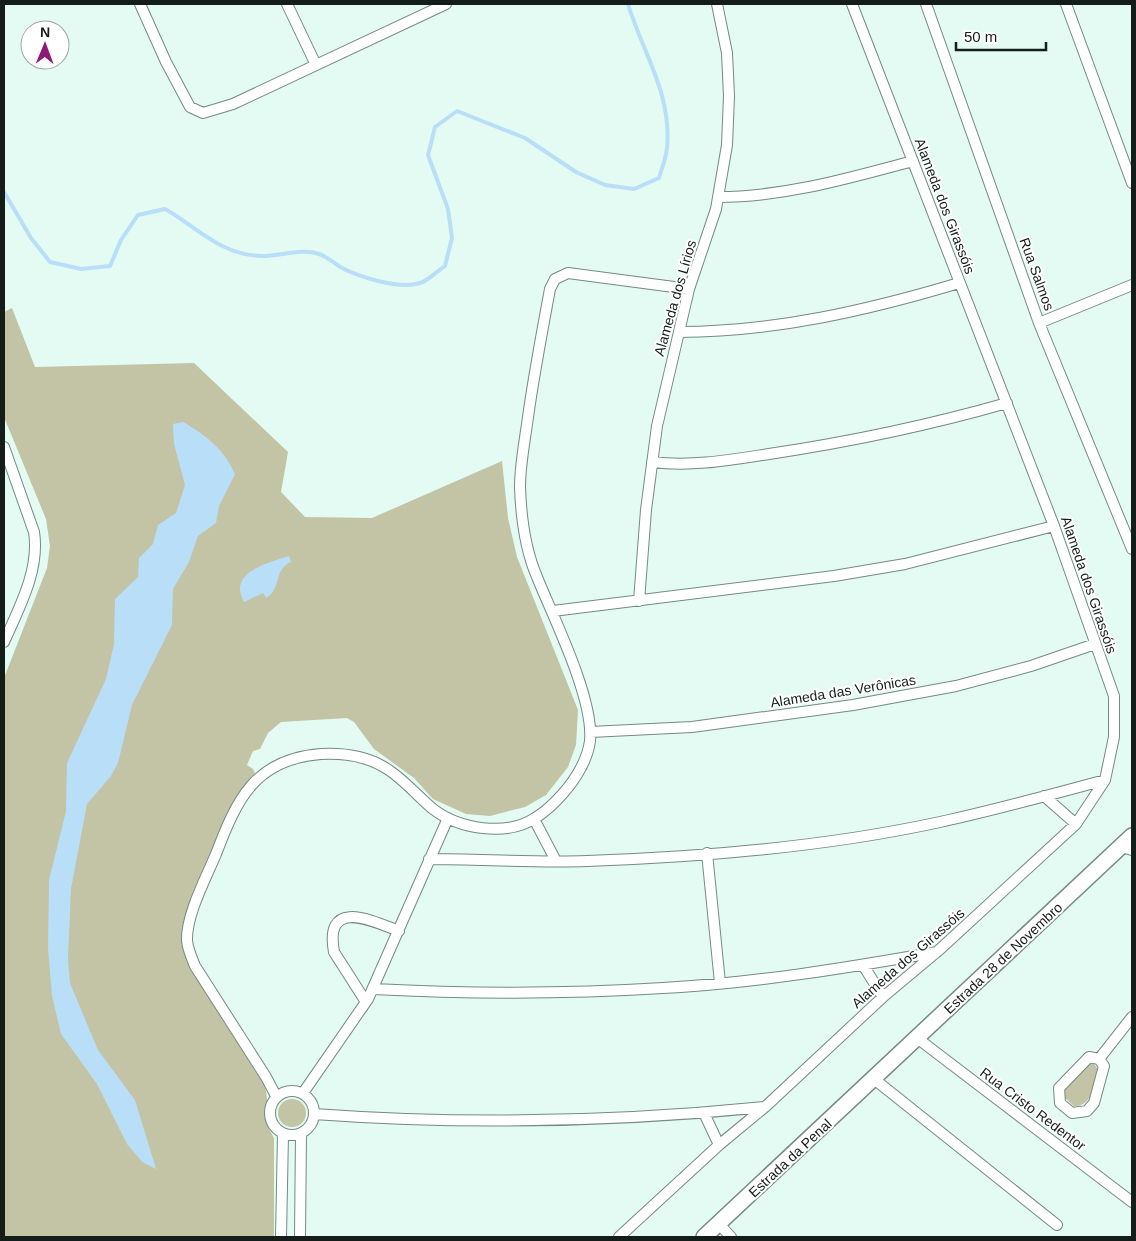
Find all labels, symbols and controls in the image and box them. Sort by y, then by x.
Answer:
north arrow [20,20,70,70]
scale bar [956,20,1046,52]
text: N [40,24,50,40]
text: 50 m [964,28,997,45]
street label: Alameda dos Girassóis [912,136,978,276]
street label: Rua Salmos [1016,235,1058,313]
street label: Alameda dos Lírios [651,238,699,358]
street label: Alameda dos Girassóis [1058,514,1120,656]
street label: Alameda das Verônicas [769,672,917,710]
street label: Estrada 28 de Novembro [941,899,1066,1017]
street label: Alameda dos Girassóis [848,905,968,1011]
street label: Rua Cristo Redentor [977,1064,1089,1154]
street label: Estrada da Penal [745,1116,835,1200]

